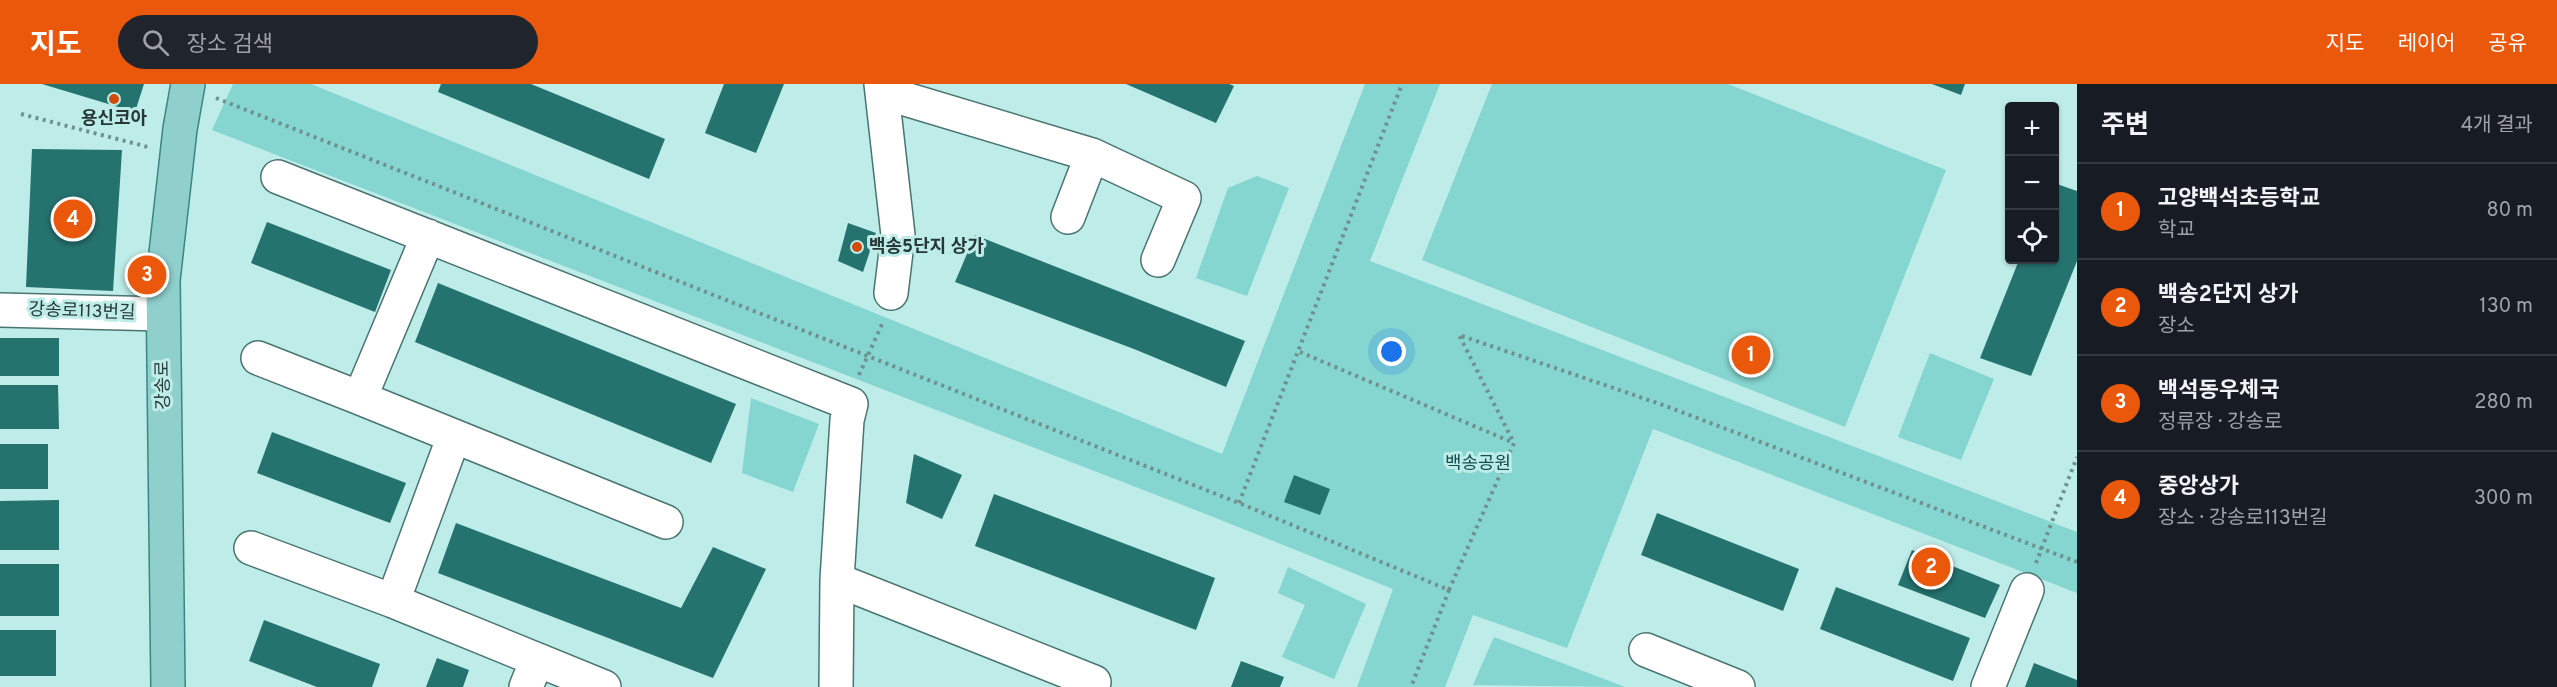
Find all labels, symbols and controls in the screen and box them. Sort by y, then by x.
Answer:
search box [118,15,538,69]
icon: search [139,26,172,59]
text: 지도 [30,28,82,64]
text: 지도 [2326,31,2364,58]
text: 레이어 [2397,31,2455,58]
text: 공유 [2488,31,2527,58]
text: 장소 검색 [187,32,273,59]
marker: 용신코아 [107,92,121,106]
map controls [2005,102,2059,264]
button: + [2005,102,2059,156]
place label: 용신코아 [81,108,148,131]
text: 주변 [2101,110,2149,143]
text: 4개 결과 [2461,113,2533,139]
button: − [2005,156,2059,210]
text: 고양백석초등학교 [2158,186,2320,213]
pin: 4 [54,196,92,242]
text: 1 [2117,198,2125,224]
text: 80 m [2487,198,2533,224]
button: locate [2005,210,2059,264]
text: 학교 [2158,218,2195,244]
place label: 백송5단지 상가 [869,236,984,259]
marker: 백송5단지 상가 [850,240,864,254]
pin: 3 [128,252,166,297]
text: 백송2단지 상가 [2158,282,2298,309]
text: 2 [2114,294,2127,320]
text: 130 m [2479,294,2533,320]
street label: 강송로113번길 [28,299,136,325]
text: 장소 [2158,314,2195,340]
pin: 1 [1732,332,1770,378]
your location [1377,337,1406,366]
street label: 강송로 [152,360,176,410]
text: 백석동우체국 [2158,378,2279,405]
text: 3 [2115,390,2127,416]
text: 280 m [2474,390,2533,416]
text: 정류장 · 강송로 [2158,410,2282,436]
park label: 백송공원 [1445,453,1511,476]
text: 중앙상가 [2158,474,2239,501]
text: 4 [2114,486,2127,512]
text: 300 m [2474,486,2533,512]
text: 장소 · 강송로113번길 [2158,506,2328,532]
pin: 2 [1912,544,1950,590]

